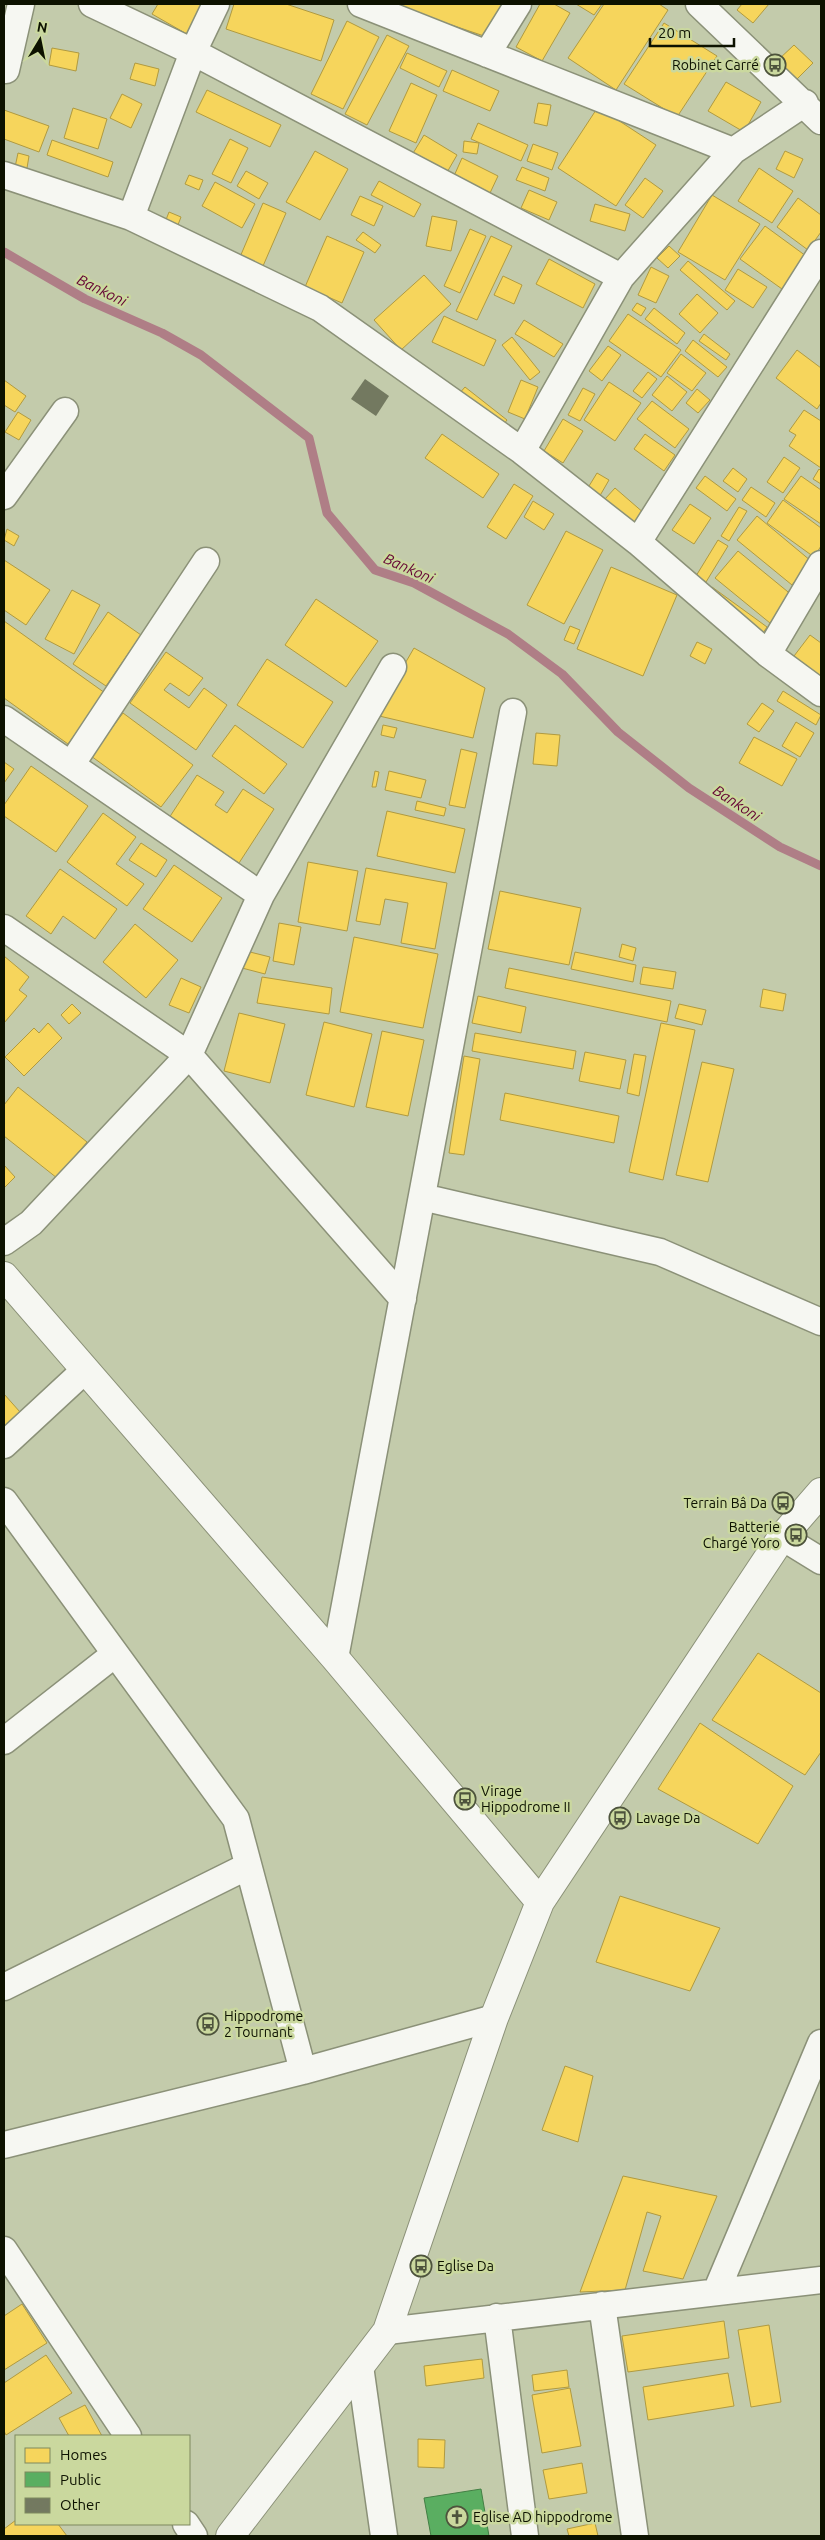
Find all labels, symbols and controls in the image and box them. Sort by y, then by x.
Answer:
north arrow [15,15,65,65]
scale bar [650,15,734,47]
text: N [36,18,49,36]
text: 20 m [658,24,691,41]
bus stop icon: Robinet Carré [763,53,787,77]
place label: Robinet Carré [672,57,759,73]
water label: Bankoni [74,271,131,310]
water label: Bankoni [381,549,438,587]
water label: Bankoni [710,781,765,825]
bus stop icon: Terrain Bâ Da [771,1491,795,1515]
place label: Terrain Bâ Da [683,1495,767,1511]
place label: Batterie Chargé Yoro [703,1519,780,1551]
bus stop icon: Batterie Chargé Yoro [784,1523,808,1547]
place label: Virage Hippodrome II [481,1783,571,1815]
bus stop icon: Virage Hippodrome II [453,1787,477,1811]
bus stop icon: Lavage Da [608,1806,632,1830]
place label: Lavage Da [636,1810,700,1826]
place label: Hippodrome 2 Tournant [224,2008,303,2040]
bus stop icon: Hippodrome 2 Tournant [196,2012,220,2036]
bus stop icon: Eglise Da [409,2254,433,2278]
place label: Eglise Da [437,2258,494,2274]
legend [15,2435,190,2525]
text: Homes [60,2446,107,2463]
text: Public [60,2471,101,2488]
text: Other [60,2496,100,2513]
church icon: Eglise AD hippodrome [445,2505,469,2529]
place label: Eglise AD hippodrome [473,2509,612,2525]

